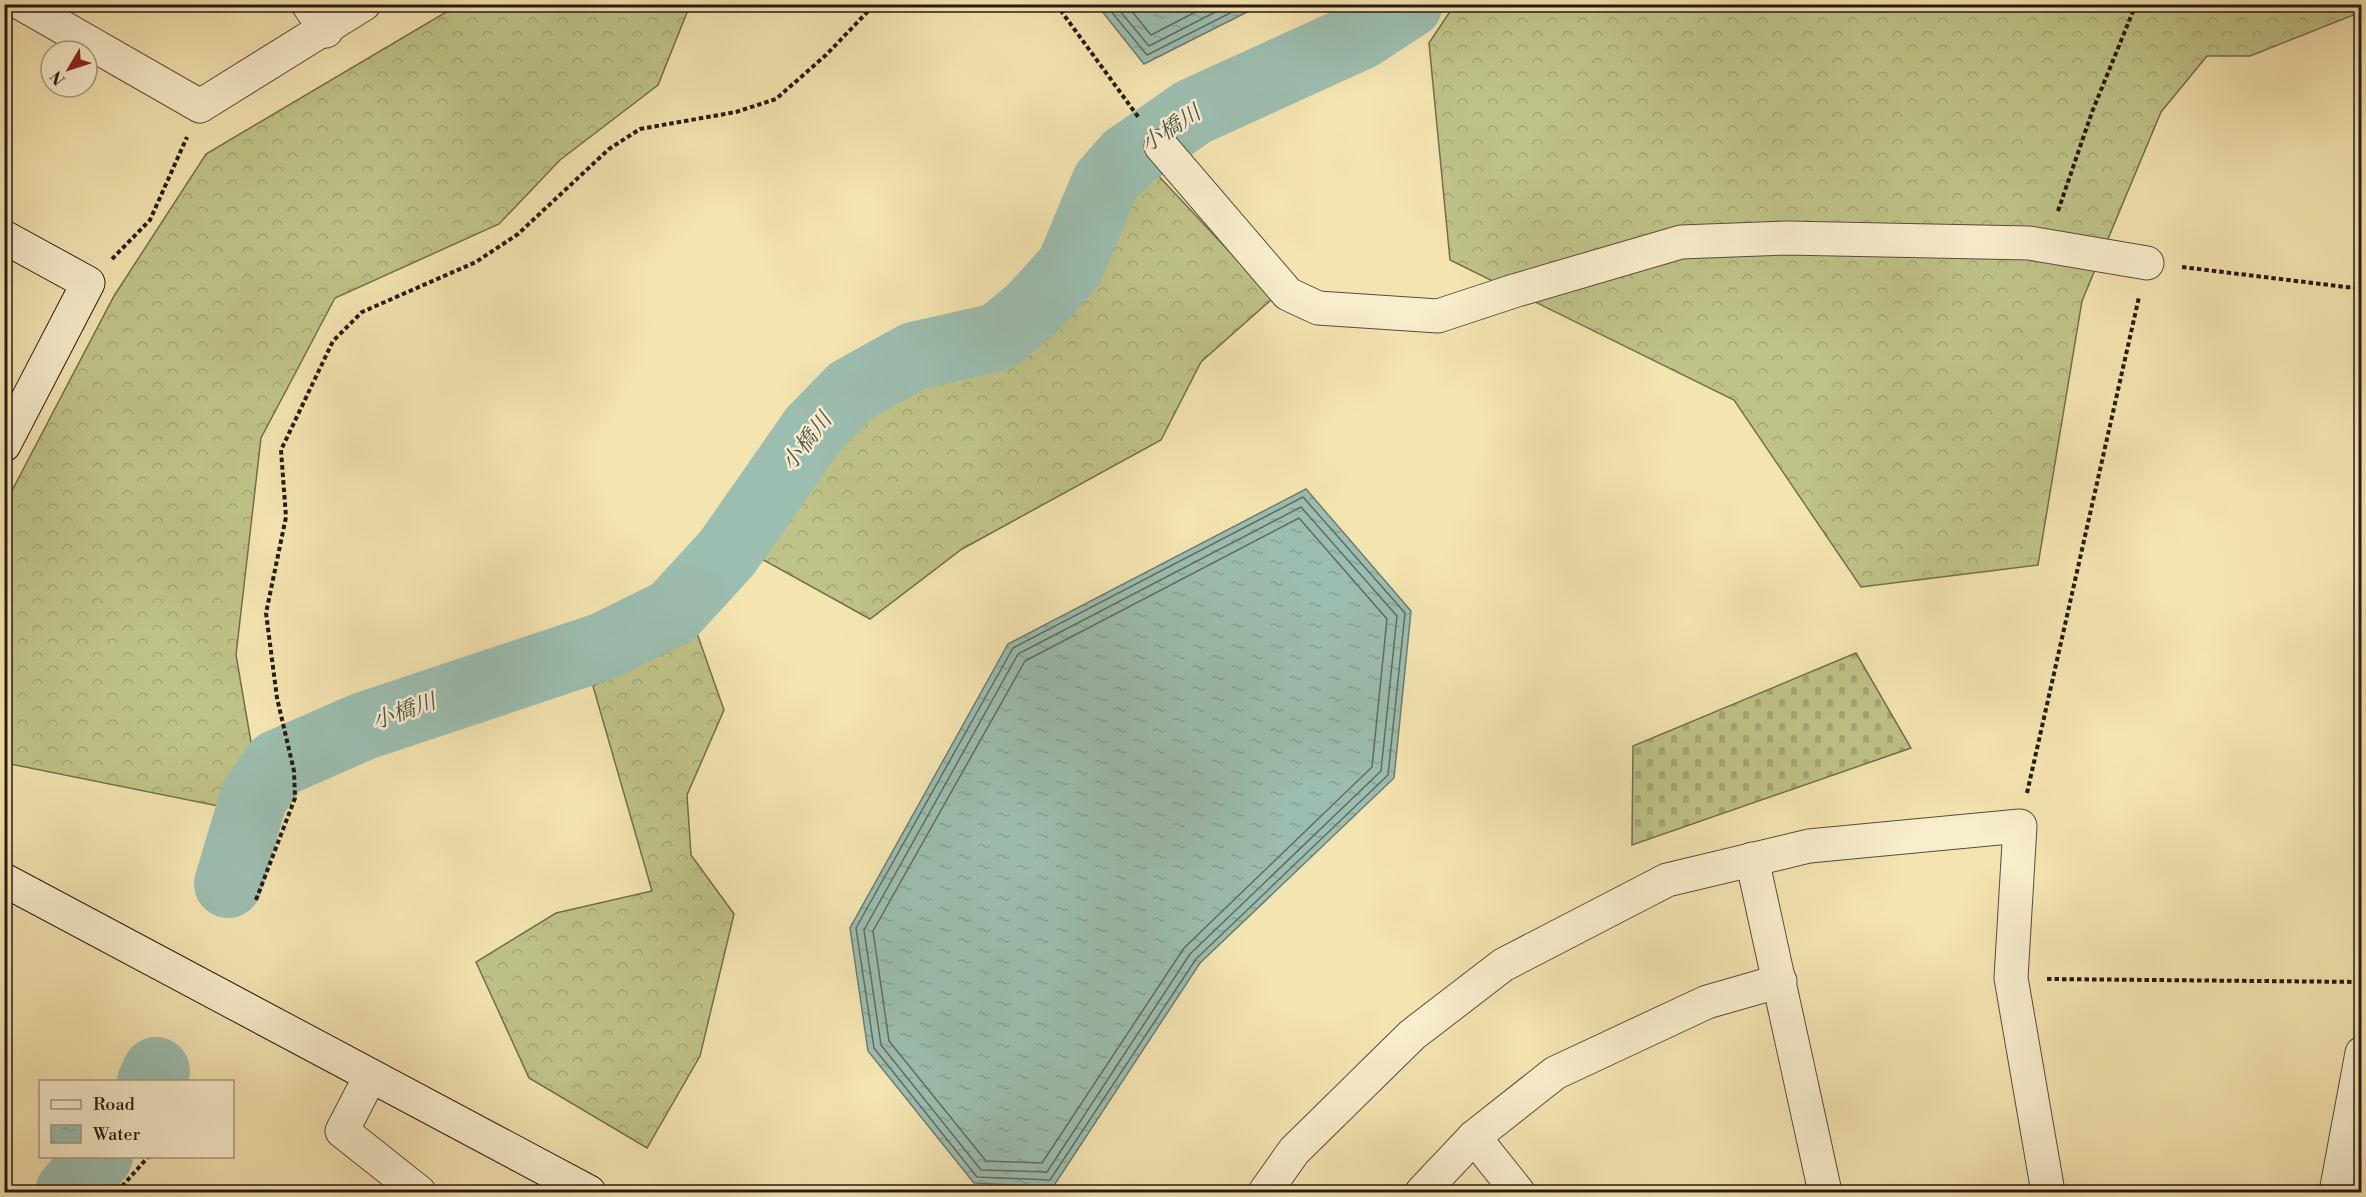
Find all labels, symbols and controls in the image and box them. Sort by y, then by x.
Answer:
north arrow [39,39,99,99]
text: N [46,66,70,89]
water label: 小橋川 [1136,99,1208,158]
water label: 小橋川 [776,406,839,476]
water label: 小橋川 [368,688,441,736]
legend [39,1080,234,1158]
text: Road [93,1093,136,1116]
text: Water [92,1123,141,1146]

